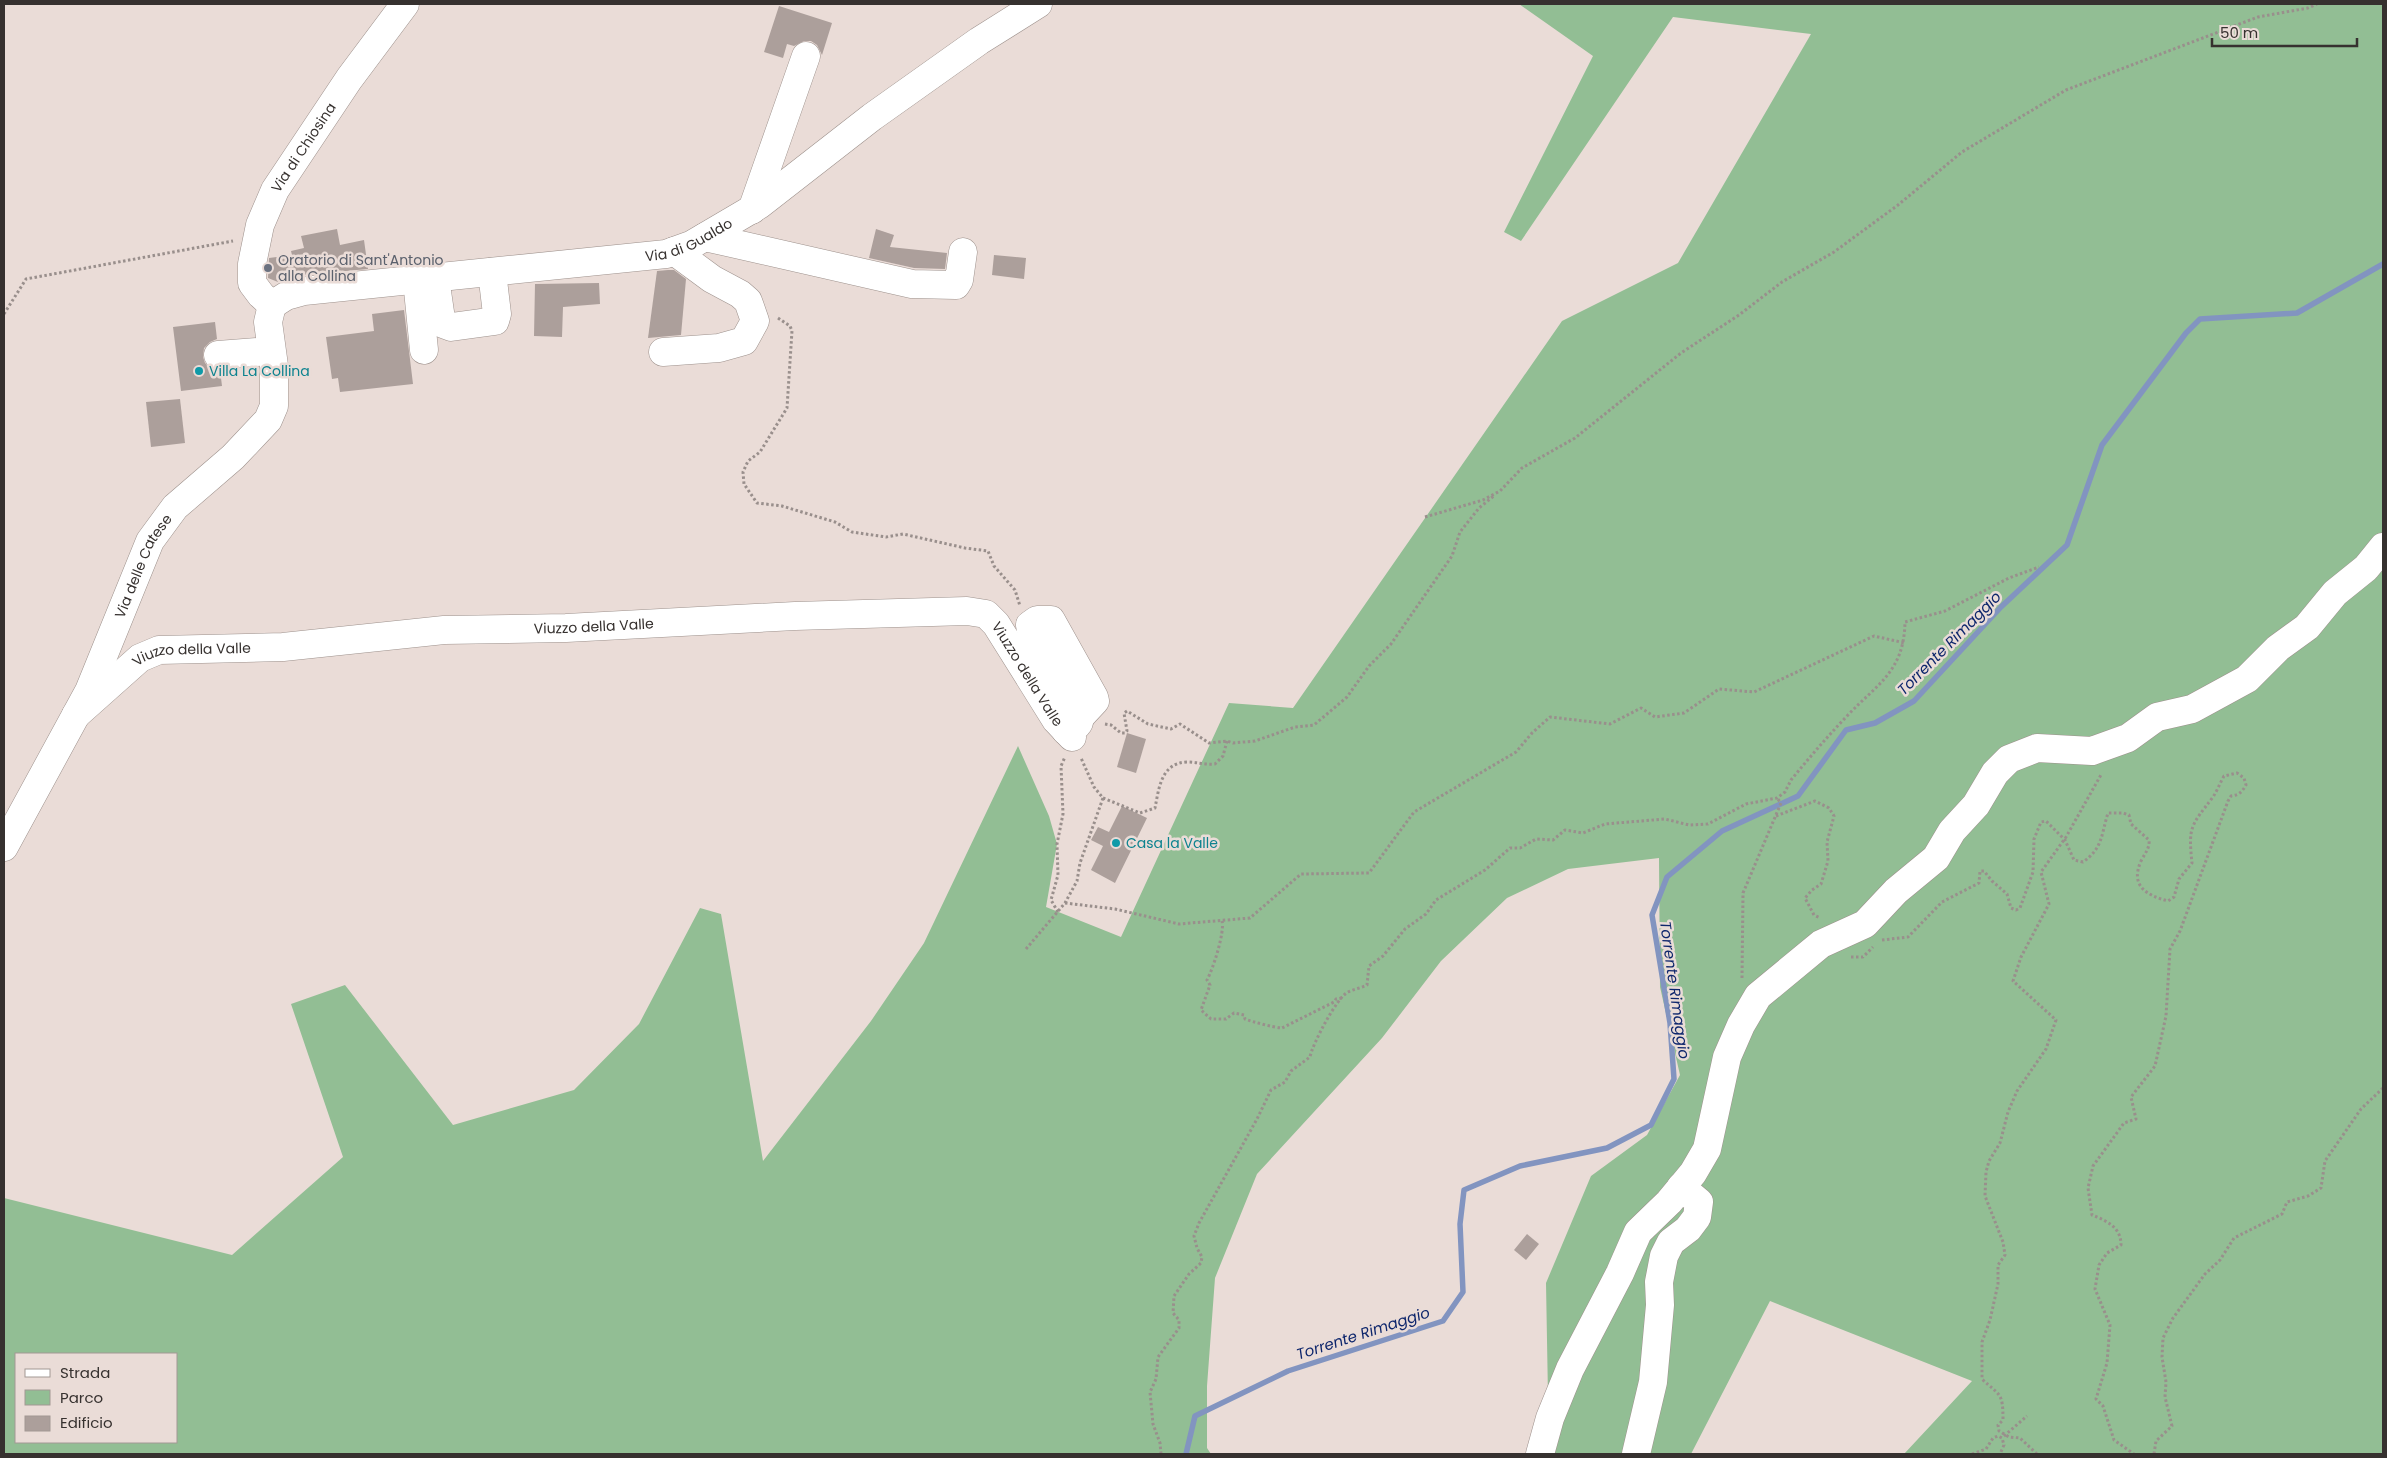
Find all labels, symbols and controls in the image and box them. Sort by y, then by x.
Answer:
scale bar [2212,15,2357,47]
text: 50 m [2220,22,2258,43]
street label: Via di Chiosina [266,98,341,196]
street label: Via di Gualdo [644,213,736,266]
place label: Oratorio di Sant'Antonio alla Collina [278,250,444,286]
marker: Oratorio di Sant'Antonio alla Collina [262,262,274,274]
place label: Villa La Collina [209,361,310,381]
marker: Villa La Collina [193,365,205,377]
street label: Via delle Catese [110,510,177,621]
water label: Torrente Rimaggio [1892,586,2006,700]
street label: Viuzzo della Valle [533,613,655,639]
street label: Viuzzo della Valle [987,618,1068,731]
street label: Viuzzo della Valle [128,638,251,671]
place label: Casa la Valle [1126,833,1218,853]
marker: Casa la Valle [1110,837,1122,849]
water label: Torrente Rimaggio [1655,920,1695,1060]
water label: Torrente Rimaggio [1294,1302,1432,1364]
legend [15,1353,178,1443]
text: Strada [60,1362,110,1383]
text: Parco [60,1387,103,1408]
text: Edificio [60,1412,113,1433]

